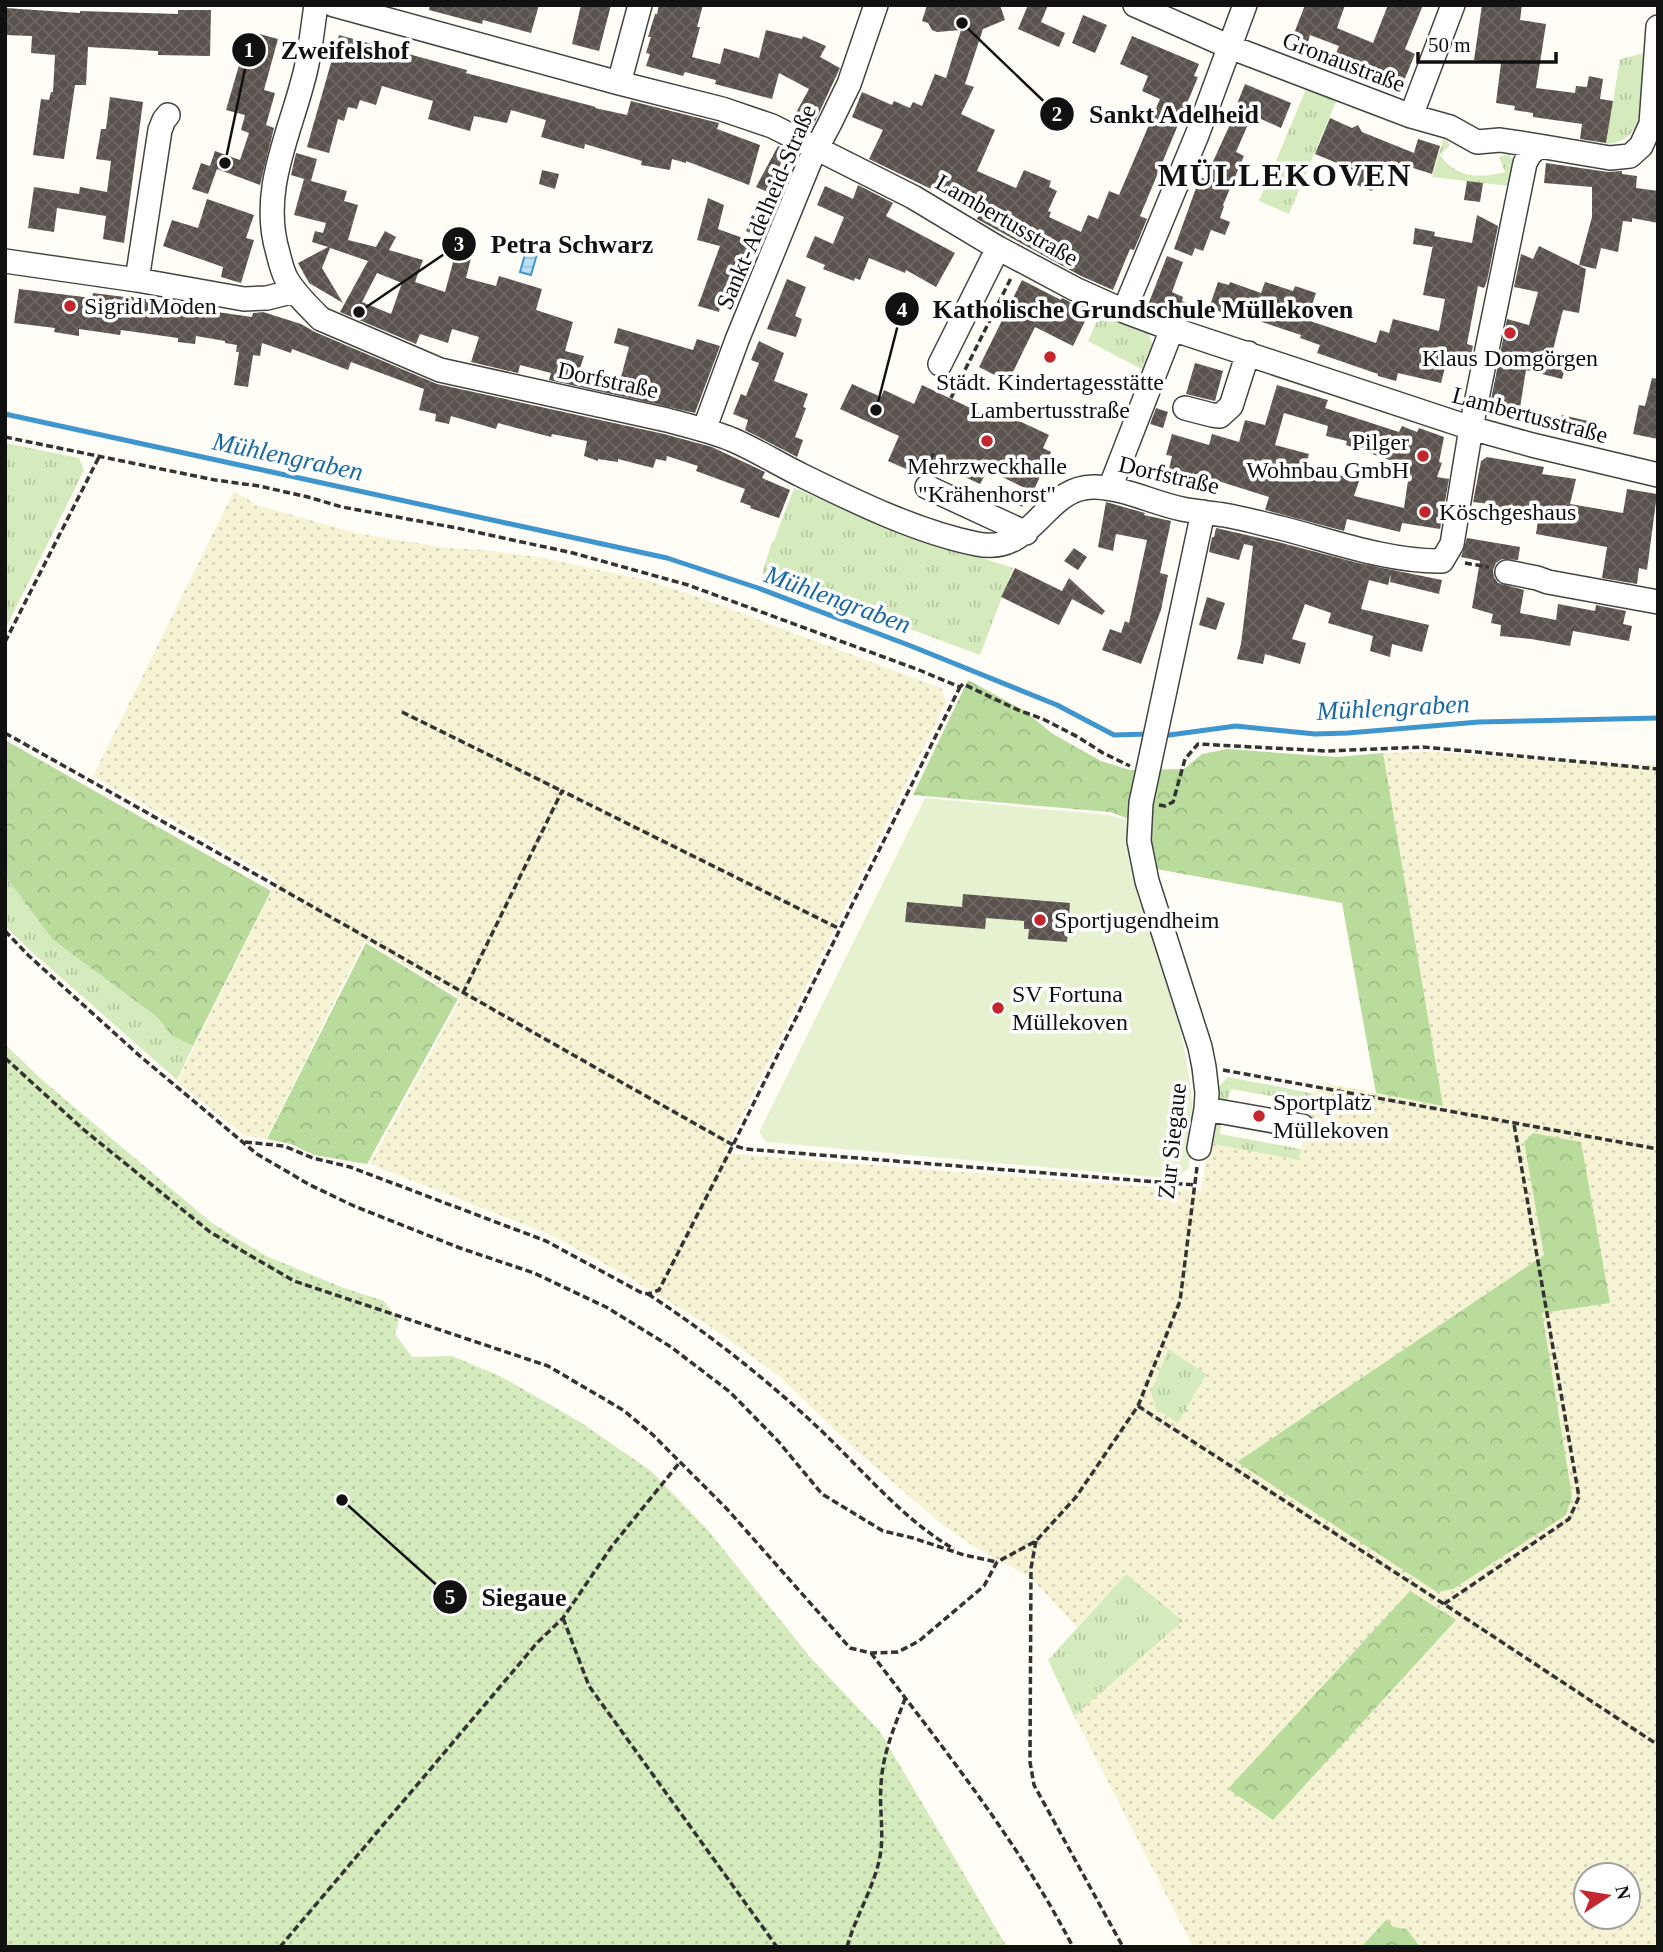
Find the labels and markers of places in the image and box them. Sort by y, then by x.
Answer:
callout: Zweifelshof [232,26,423,73]
callout: Sankt Adelheid [1039,90,1273,137]
callout: Petra Schwarz [441,221,667,268]
callout: Katholische Grundschule Müllekoven [884,286,1367,333]
place label: Sigrid Moden [84,293,217,319]
marker: Sigrid Moden [62,298,78,314]
marker: Klaus Domgörgen [1502,325,1518,341]
place label: Klaus Domgörgen [1422,345,1598,371]
marker: Städt. Kindertagesstätte Lambertusstraße [1042,349,1058,365]
place label: Städt. Kindertagesstätte Lambertusstraße [936,369,1164,423]
place label: Pilger Wohnbau GmbH [1246,429,1409,483]
marker: Mehrzweckhalle "Krähenhorst" [979,433,995,449]
marker: Pilger Wohnbau GmbH [1415,448,1431,464]
place label: Mehrzweckhalle "Krähenhorst" [907,453,1067,507]
place label: Köschgeshaus [1439,499,1576,525]
marker: Köschgeshaus [1417,504,1433,520]
place label: Sportjugendheim [1054,907,1220,933]
marker: Sportjugendheim [1032,912,1048,928]
place label: SV Fortuna Müllekoven [1012,981,1128,1035]
marker: SV Fortuna Müllekoven [990,1000,1006,1016]
place label: Sportplatz Müllekoven [1273,1089,1389,1143]
marker: Sportplatz Müllekoven [1251,1108,1267,1124]
callout: Siegaue [432,1573,580,1620]

